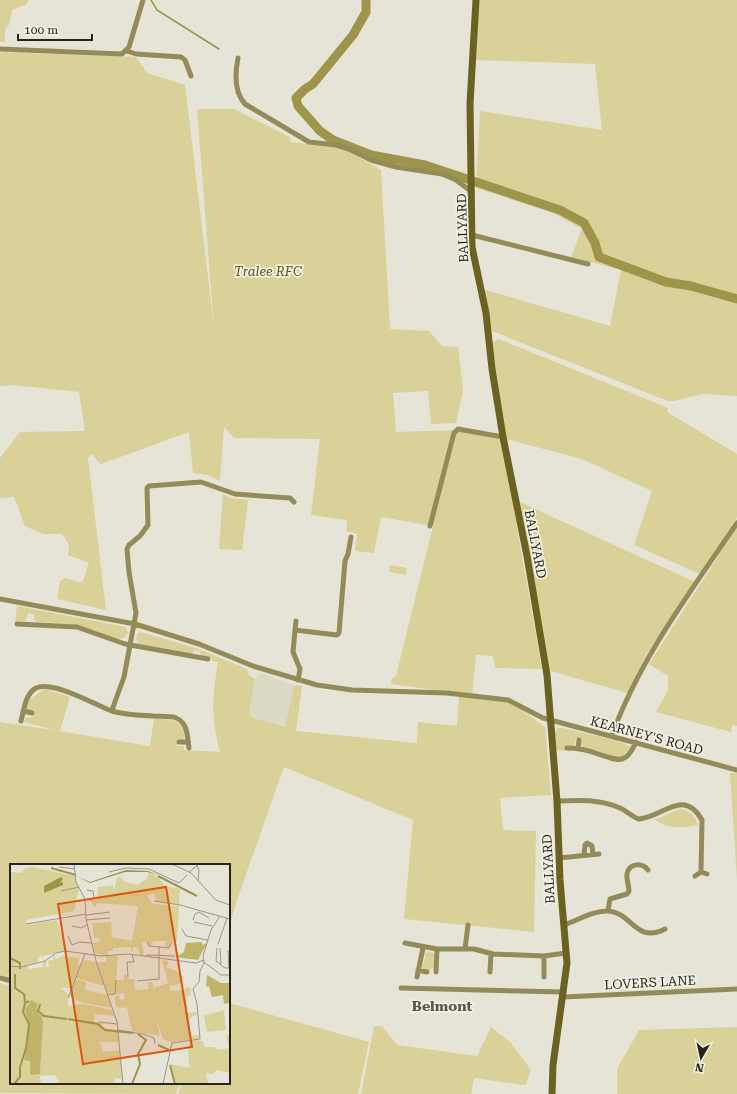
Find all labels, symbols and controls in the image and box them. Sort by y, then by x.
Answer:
scale bar [18,16,92,42]
text: 100 m [24,23,58,37]
street label: BALLYARD [454,193,471,263]
park label: Tralee RFC [234,264,303,279]
street label: BALLYARD [522,509,550,580]
street label: KEARNEY'S ROAD [589,713,705,758]
street label: BALLYARD [539,834,558,904]
inset map [10,864,230,1084]
street label: LOVERS LANE [604,973,696,992]
district label: Belmont [412,998,473,1014]
north arrow [681,1038,721,1078]
text: N [694,1060,705,1074]

